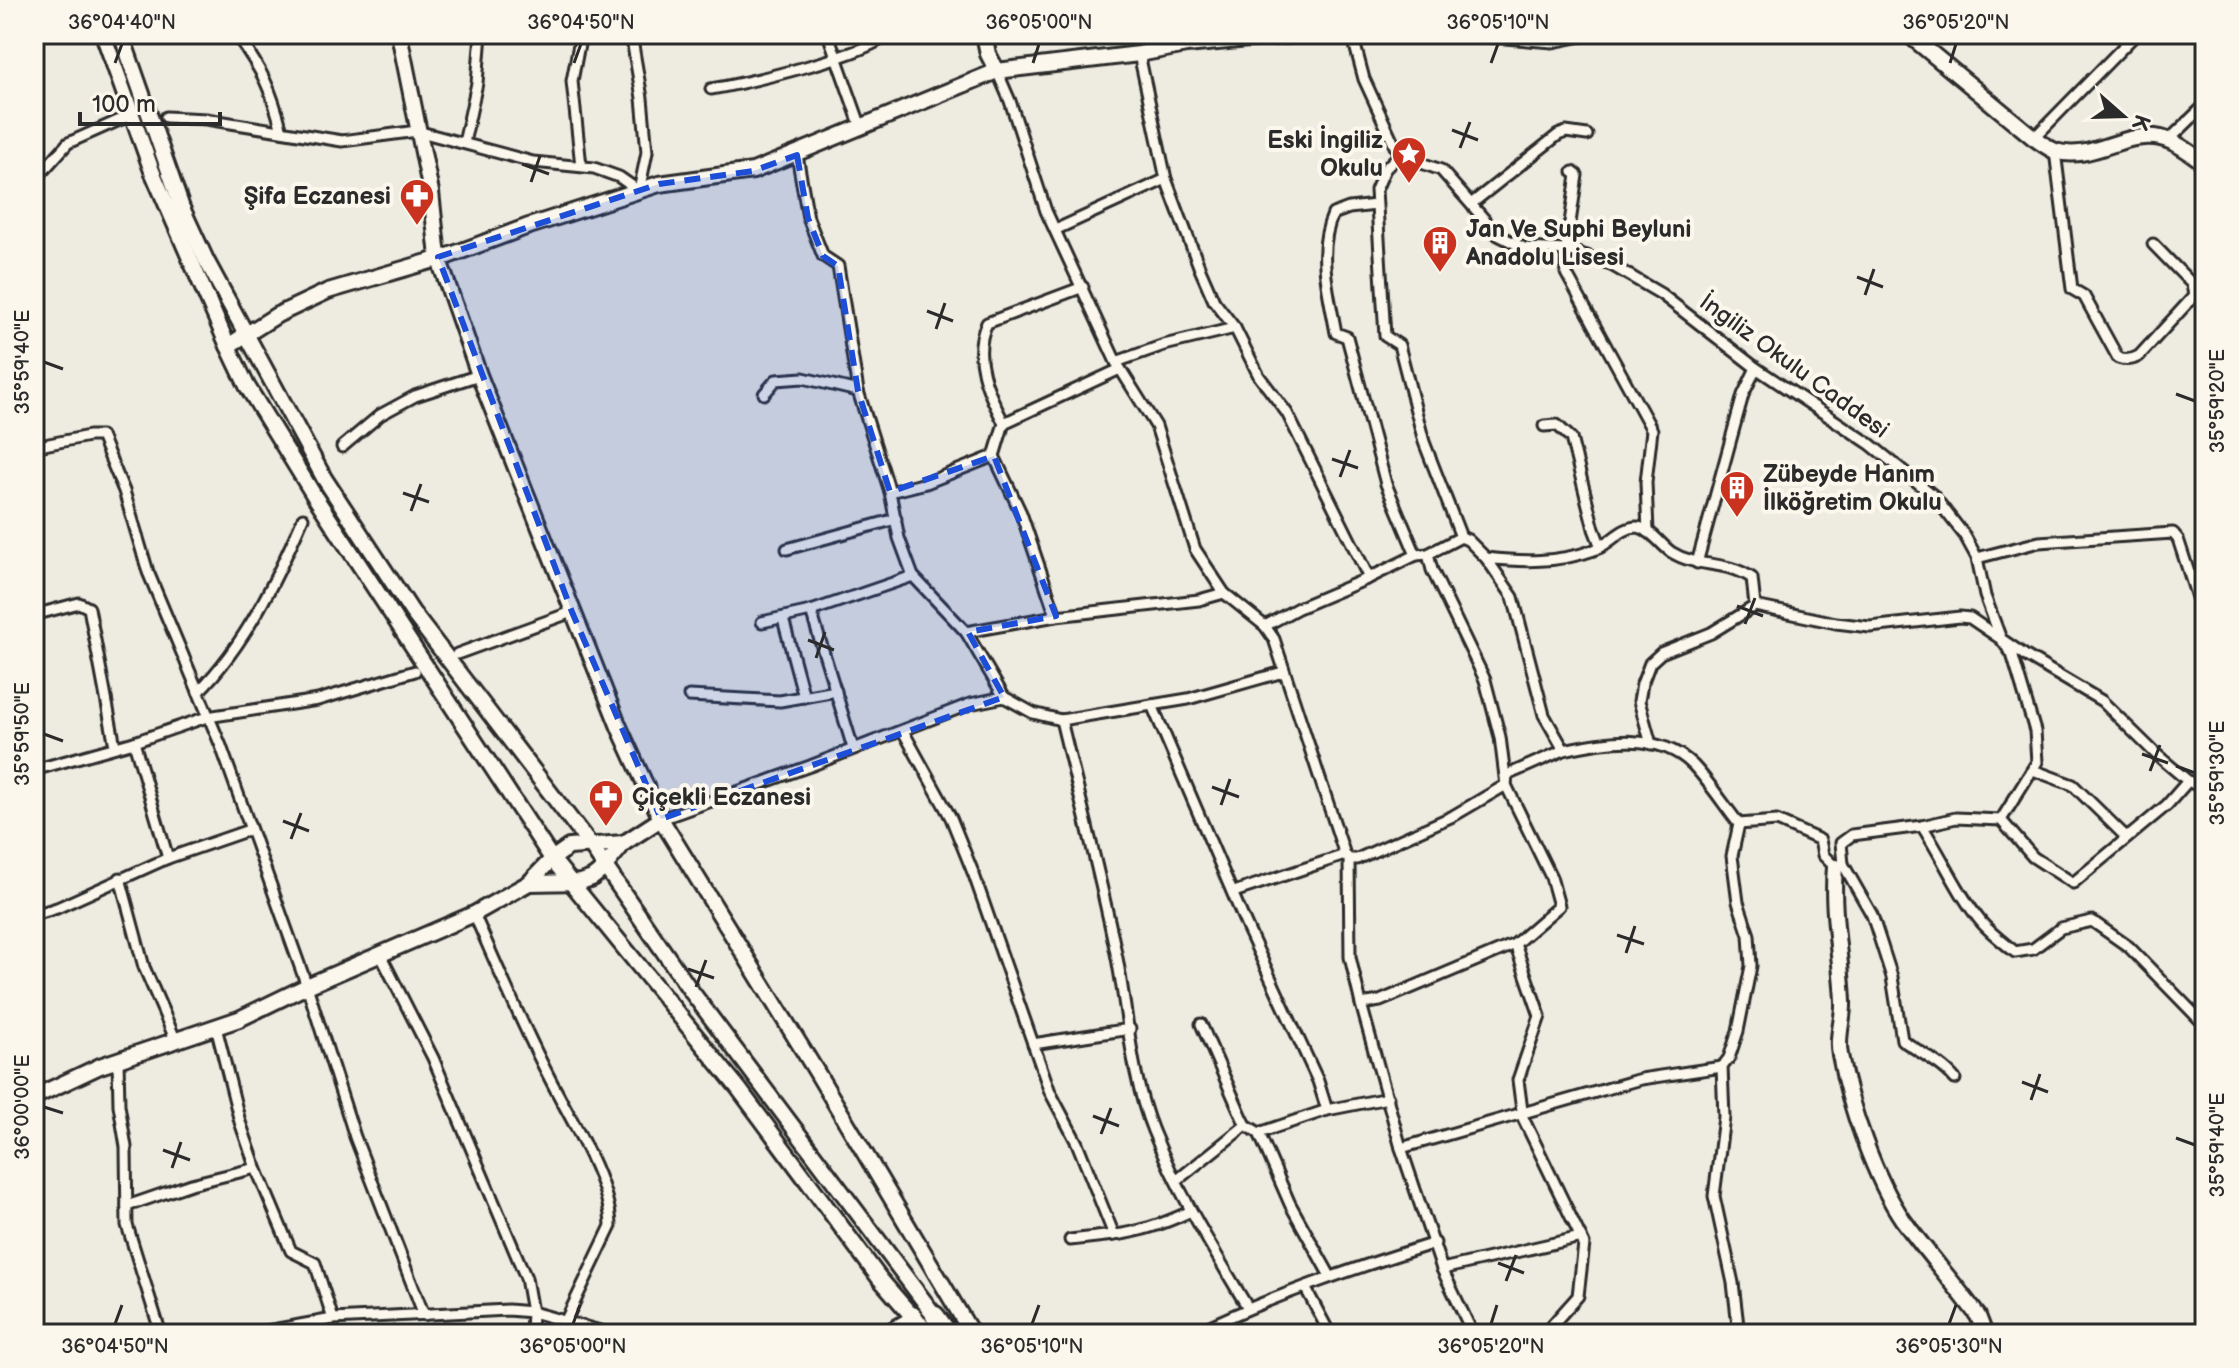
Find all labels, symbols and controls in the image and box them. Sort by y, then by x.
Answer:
text: 36°04'40"N [68,11,176,35]
text: 36°04'50"N [527,11,635,35]
text: 36°05'00"N [985,11,1093,35]
text: 36°05'10"N [1446,11,1550,35]
text: 36°05'20"N [1902,11,2010,35]
scale bar [80,76,220,126]
north arrow [2083,76,2163,156]
text: 100 m [92,90,156,119]
text: K [2125,111,2156,134]
place label: Eski İngiliz Okulu [1267,124,1383,183]
place icon: Eski İngiliz Okulu [1390,135,1428,185]
pharmacy icon: Şifa Eczanesi [398,177,436,227]
place label: Şifa Eczanesi [244,182,391,211]
place label: Jan Ve Suphi Beyluni Anadolu Lisesi [1465,215,1691,272]
building icon: Jan Ve Suphi Beyluni Anadolu Lisesi [1421,224,1459,274]
street label: İngiliz Okulu Caddesi [1694,288,1894,444]
text: 35°59'40"E [11,310,35,414]
text: 35°59'20"E [2206,349,2230,453]
place label: Zübeyde Hanım İlköğretim Okulu [1763,460,1942,517]
building icon: Zübeyde Hanım İlköğretim Okulu [1718,469,1756,519]
text: 35°59'50"E [11,682,35,786]
text: 35°59'30"E [2206,721,2230,825]
pharmacy icon: Çiçekli Eczanesi [587,778,625,828]
place label: Çiçekli Eczanesi [632,783,811,812]
text: 36°00'00"E [11,1054,35,1160]
text: 35°59'40"E [2206,1093,2230,1197]
text: 36°04'50"N [61,1335,169,1359]
text: 36°05'00"N [519,1335,627,1359]
text: 36°05'10"N [980,1335,1084,1359]
text: 36°05'20"N [1437,1335,1545,1359]
text: 36°05'30"N [1895,1335,2003,1359]

